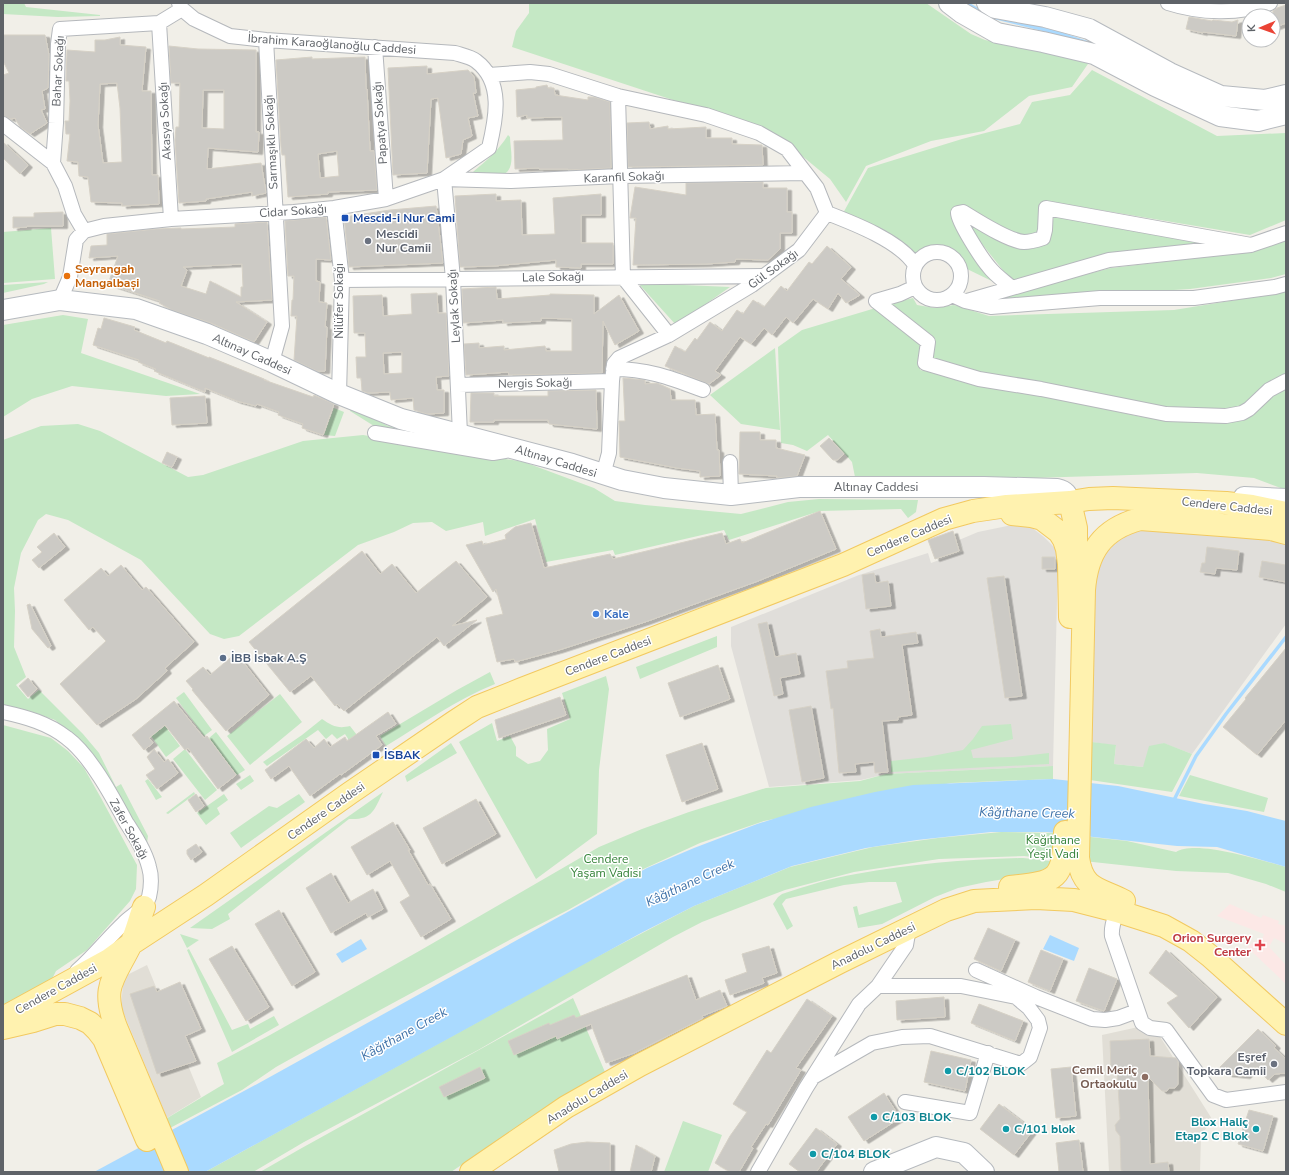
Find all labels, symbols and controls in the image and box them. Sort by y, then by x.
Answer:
north arrow [1241,8,1281,48]
text: K [1244,24,1259,32]
street label: İbrahim Karaoğlanoğlu Caddesi [247,30,417,58]
street label: Bahar Sokağı [48,35,68,107]
street label: Akasya Sokağı [155,81,175,161]
street label: Papatya Sokağı [369,81,391,165]
street label: Sarmaşıklı Sokağı [261,94,281,190]
street label: Karanfil Sokağı [583,168,665,186]
street label: Cidar Sokağı [259,201,327,221]
place label: Mescid-i Nur Cami [353,210,455,226]
marker: Mescid-i Nur Cami [340,213,350,223]
place label: Mescidi Nur Camii [376,226,431,256]
marker: Mescidi Nur Camii [363,236,373,246]
street label: Gül Sokağı [745,245,801,293]
place label: Seyrangah Mangalbași [75,261,139,291]
street label: Nilüfer Sokağı [331,263,347,339]
street label: Lale Sokağı [522,268,584,286]
street label: Leylak Sokağı [444,269,464,343]
marker: Seyrangah Mangalbași [62,271,72,281]
street label: Altınay Caddesi [210,329,294,379]
street label: Nergis Sokağı [498,374,572,392]
street label: Altınay Caddesi [513,441,599,481]
street label: Altınay Caddesi [834,479,918,495]
street label: Cendere Caddesi [1181,493,1273,519]
street label: Cendere Caddesi [864,511,954,561]
place label: Kale [604,606,629,622]
marker: Kale [591,609,601,619]
street label: Cendere Caddesi [563,632,653,680]
place label: İBB İsbak A.Ş [231,650,307,666]
marker: İBB İsbak A.Ş [218,653,228,663]
place label: İSBAK [384,747,421,763]
marker: İSBAK [371,750,381,760]
street label: Cendere Caddesi [284,778,368,844]
street label: Zafer Sokağı [106,796,152,862]
water label: Kâğıthane Creek [979,803,1076,823]
park label: Kağıthane Yeşil Vadi [1026,832,1080,862]
park label: Cendere Yaşam Vadisi [570,851,641,881]
water label: Kâğıthane Creek [643,854,738,911]
street label: Anadolu Caddesi [828,919,918,973]
place label: Orion Surgery Center [1172,930,1252,960]
marker: Orion Surgery Center [1254,939,1266,951]
street label: Cendere Caddesi [12,960,100,1018]
water label: Kâğıthane Creek [358,1003,451,1065]
place label: Eşref Topkara Camii [1187,1049,1267,1079]
marker: Eşref Topkara Camii [1269,1059,1279,1069]
place label: Cemil Meriç Ortaokulu [1072,1062,1137,1092]
place label: C/102 BLOK [956,1063,1026,1079]
street label: Anadolu Caddesi [543,1066,631,1128]
marker: C/102 BLOK [943,1066,953,1076]
marker: Cemil Meriç Ortaokulu [1140,1072,1150,1082]
place label: C/103 BLOK [882,1109,952,1125]
marker: C/103 BLOK [869,1112,879,1122]
place label: Blox Haliç Etap2 C Blok [1175,1114,1249,1144]
place label: C/101 blok [1014,1121,1076,1137]
marker: C/101 blok [1001,1124,1011,1134]
marker: Blox Haliç Etap2 C Blok [1251,1124,1261,1134]
place label: C/104 BLOK [821,1146,891,1162]
marker: C/104 BLOK [808,1149,818,1159]

